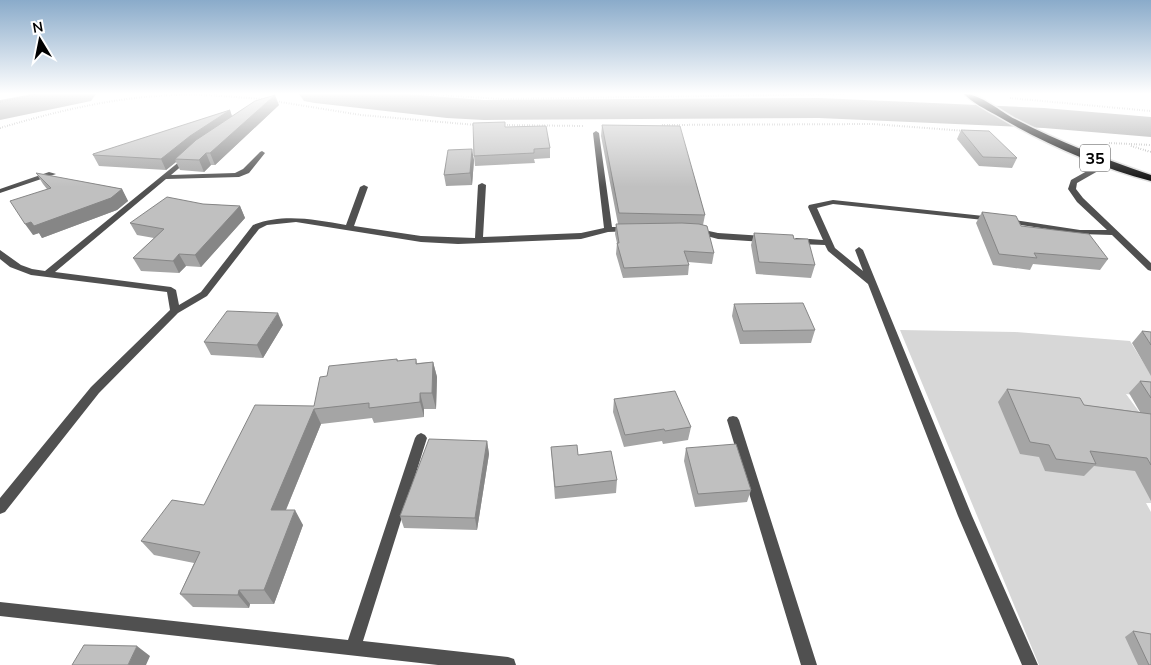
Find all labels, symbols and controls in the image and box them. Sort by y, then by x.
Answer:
north arrow [15,15,65,65]
text: N [31,17,45,38]
road number: 35 [1080,144,1110,172]

